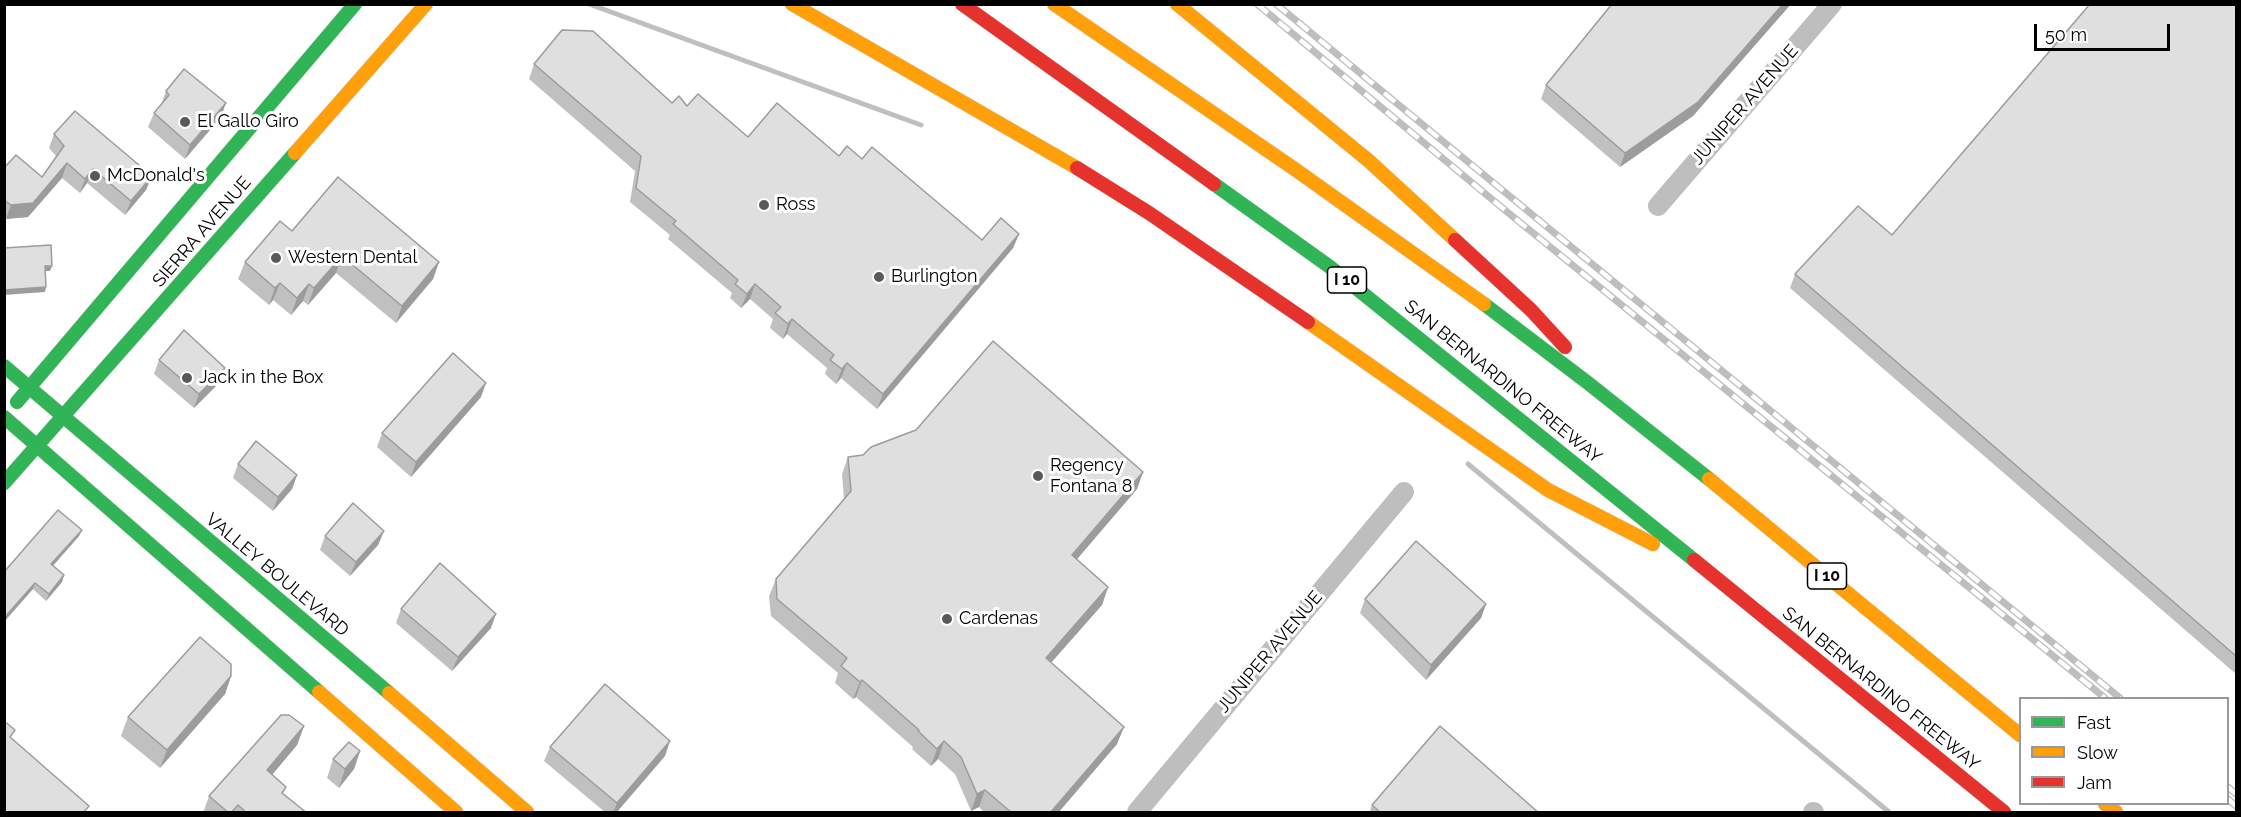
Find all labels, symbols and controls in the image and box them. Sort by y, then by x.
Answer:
scale bar [2037,12,2174,50]
text: 50 m [2045,24,2087,45]
street label: JUNIPER AVENUE [1687,41,1803,169]
place label: El Gallo Giro [197,111,299,133]
marker: El Gallo Giro [178,115,192,129]
place label: McDonald's [107,165,205,187]
marker: McDonald's [88,169,102,183]
street label: SIERRA AVENUE [148,172,256,292]
place label: Ross [776,194,816,216]
marker: Ross [757,198,771,212]
place label: Western Dental [288,247,417,269]
marker: Western Dental [269,251,283,265]
place label: Burlington [891,266,978,288]
road number: I 10 [1328,267,1366,293]
marker: Burlington [872,270,886,284]
street label: SAN BERNARDINO FREEWAY [1400,296,1606,468]
place label: Jack in the Box [199,367,323,389]
marker: Jack in the Box [180,371,194,385]
place label: Regency Fontana 8 [1050,455,1133,498]
marker: Regency Fontana 8 [1031,469,1045,483]
street label: VALLEY BOULEVARD [201,509,353,641]
road number: I 10 [1808,563,1846,589]
street label: JUNIPER AVENUE [1213,587,1327,717]
street label: SAN BERNARDINO FREEWAY [1778,603,1984,775]
place label: Cardenas [959,608,1038,630]
marker: Cardenas [940,612,954,626]
legend [2019,697,2229,805]
text: Fast [2077,712,2111,733]
text: Slow [2077,742,2118,763]
text: Jam [2077,772,2112,793]

